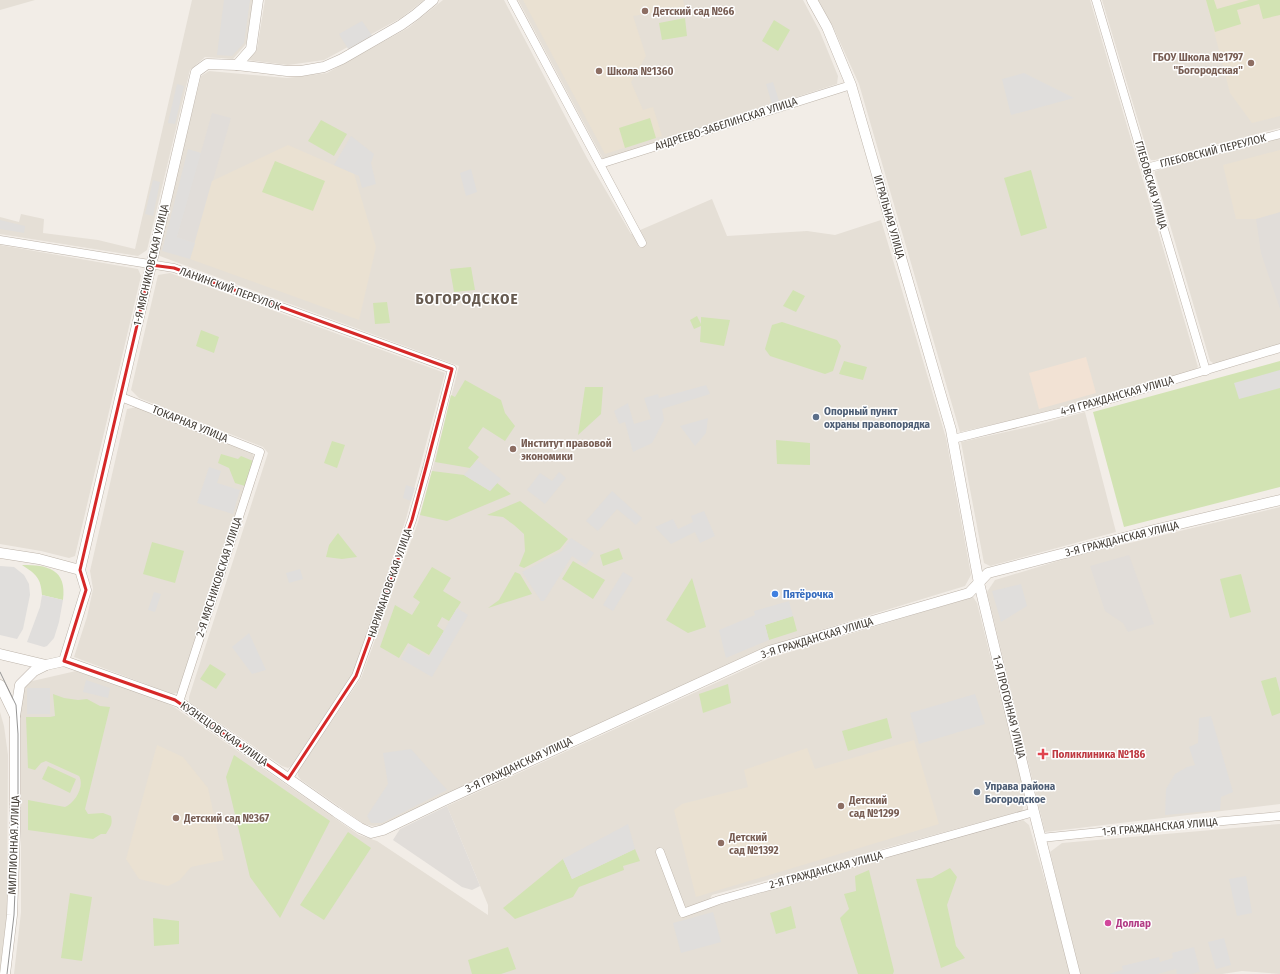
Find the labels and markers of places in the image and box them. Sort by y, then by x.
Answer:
place label: Детский сад №66 [652,5,735,18]
marker: Детский сад №66 [640,6,650,16]
place label: ГБОУ Школа №1797 "Богородская" [1153,51,1243,77]
marker: ГБОУ Школа №1797 "Богородская" [1246,58,1256,68]
place label: Школа №1360 [607,65,673,78]
marker: Школа №1360 [594,66,604,76]
place label: Опорный пункт охраны правопорядка [824,405,931,431]
marker: Опорный пункт охраны правопорядка [811,412,821,422]
place label: Институт правовой экономики [521,437,612,463]
marker: Институт правовой экономики [508,444,518,454]
place label: Пятёрочка [783,588,834,601]
marker: Пятёрочка [770,589,780,599]
marker: Поликлиника №186 [1037,748,1049,760]
place label: Поликлиника №186 [1052,748,1146,761]
place label: Управа района Богородское [984,780,1056,806]
marker: Управа района Богородское [972,787,982,797]
place label: Детский сад №1299 [848,794,900,820]
marker: Детский сад №1299 [836,801,846,811]
place label: Детский сад №367 [183,812,270,825]
marker: Детский сад №367 [171,813,181,823]
place label: Детский сад №1392 [728,831,779,857]
marker: Детский сад №1392 [716,838,726,848]
place label: Доллар [1115,917,1151,930]
marker: Доллар [1103,918,1113,928]

